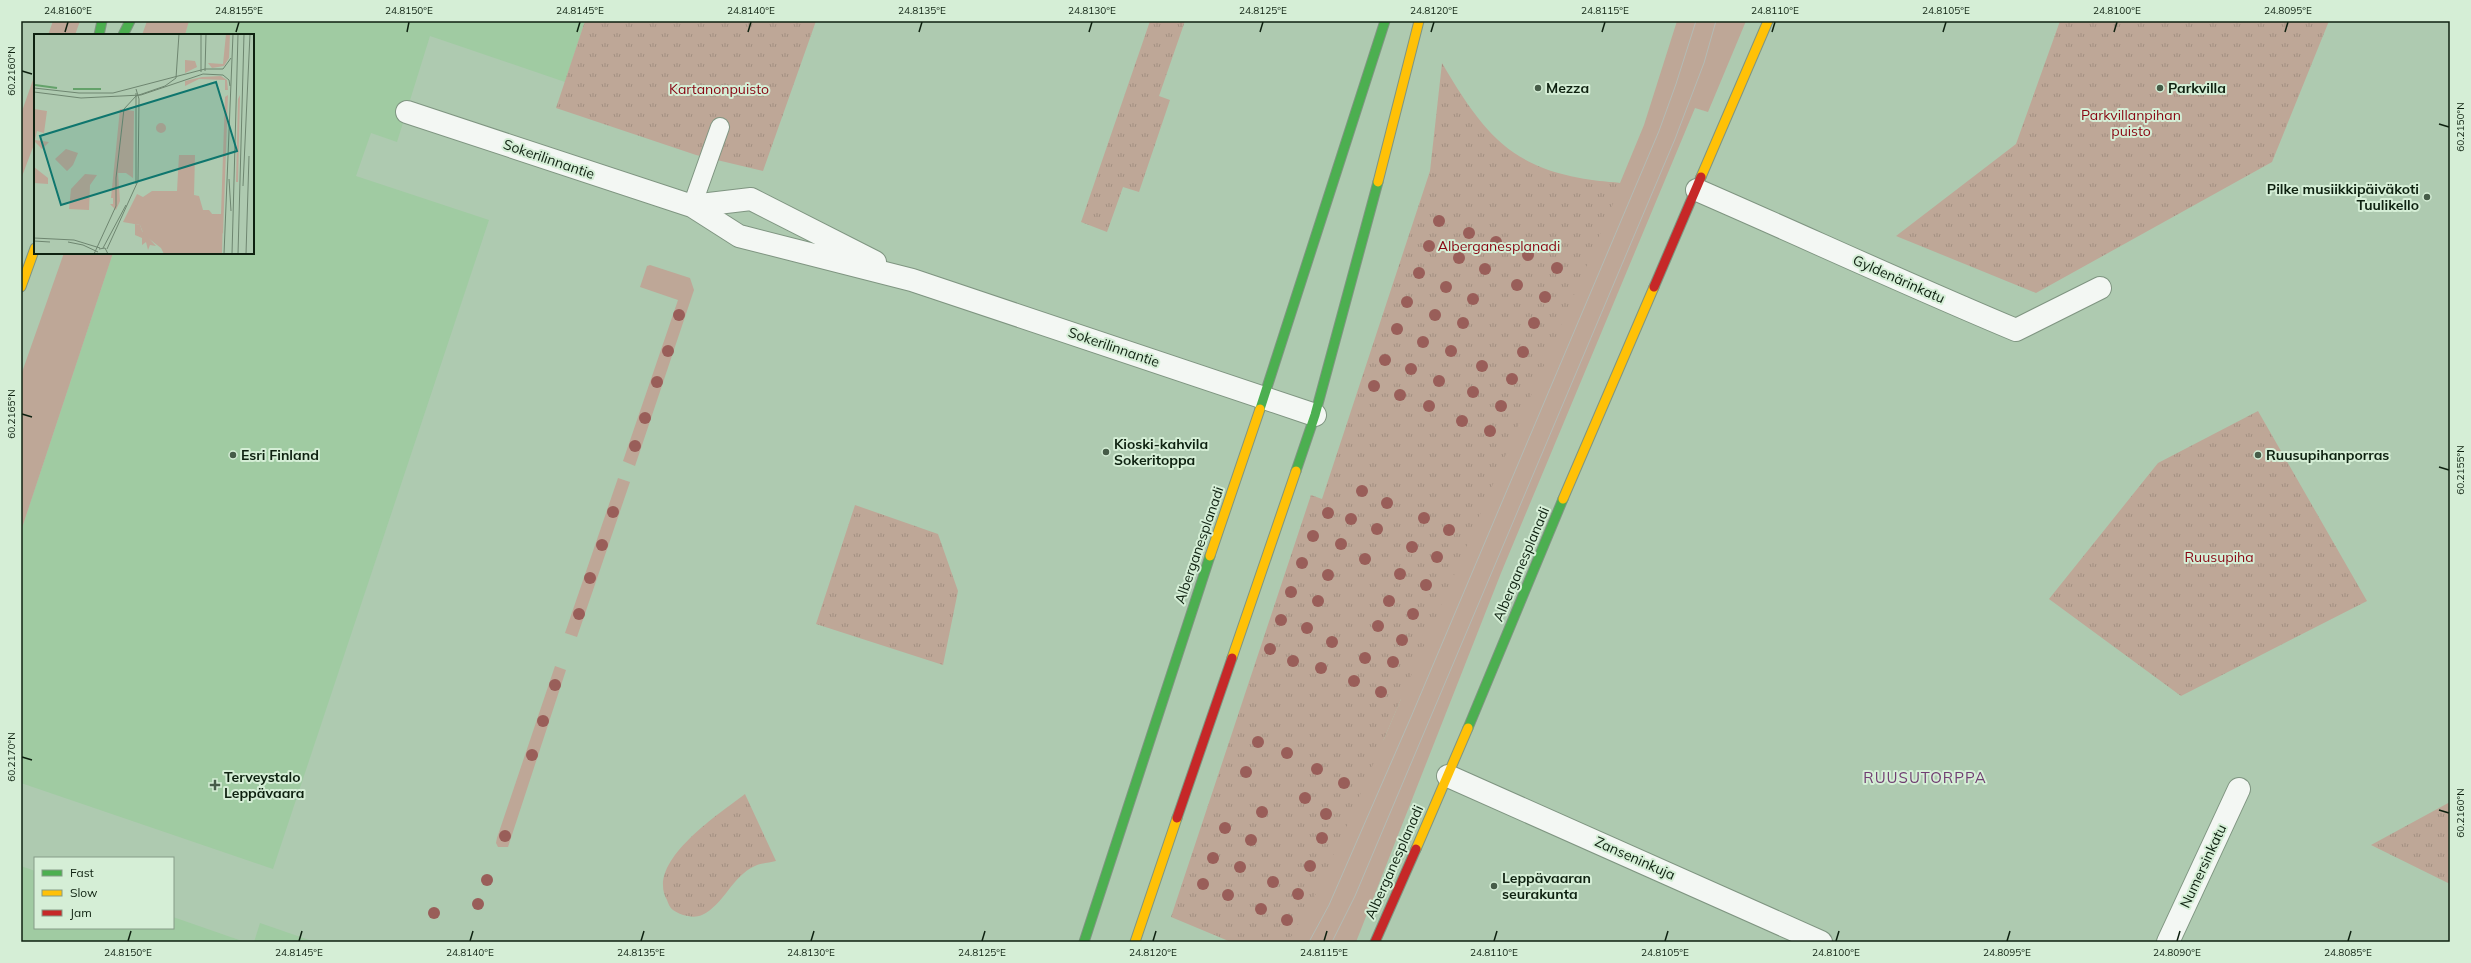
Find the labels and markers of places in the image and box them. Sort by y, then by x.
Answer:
place label: Mezza [1546,79,1589,97]
place label: Parkvilla [2168,79,2226,97]
marker: Mezza [1533,83,1543,93]
marker: Parkvilla [2155,83,2165,93]
place label: Pilke musiikkipäiväkoti Tuulikello [2267,180,2419,214]
marker: Pilke musiikkipäiväkoti Tuulikello [2422,192,2432,202]
place label: Kioski-kahvila Sokeritoppa [1114,435,1208,469]
place label: Esri Finland [241,446,319,464]
place label: Ruusupihanporras [2266,446,2389,464]
marker: Kioski-kahvila Sokeritoppa [1101,447,1111,457]
marker: Esri Finland [228,450,238,460]
marker: Ruusupihanporras [2253,450,2263,460]
place label: Terveystalo Leppävaara [224,768,304,802]
marker: Terveystalo Leppävaara [209,779,221,791]
place label: Leppävaaran seurakunta [1502,869,1591,903]
marker: Leppävaaran seurakunta [1489,881,1499,891]

